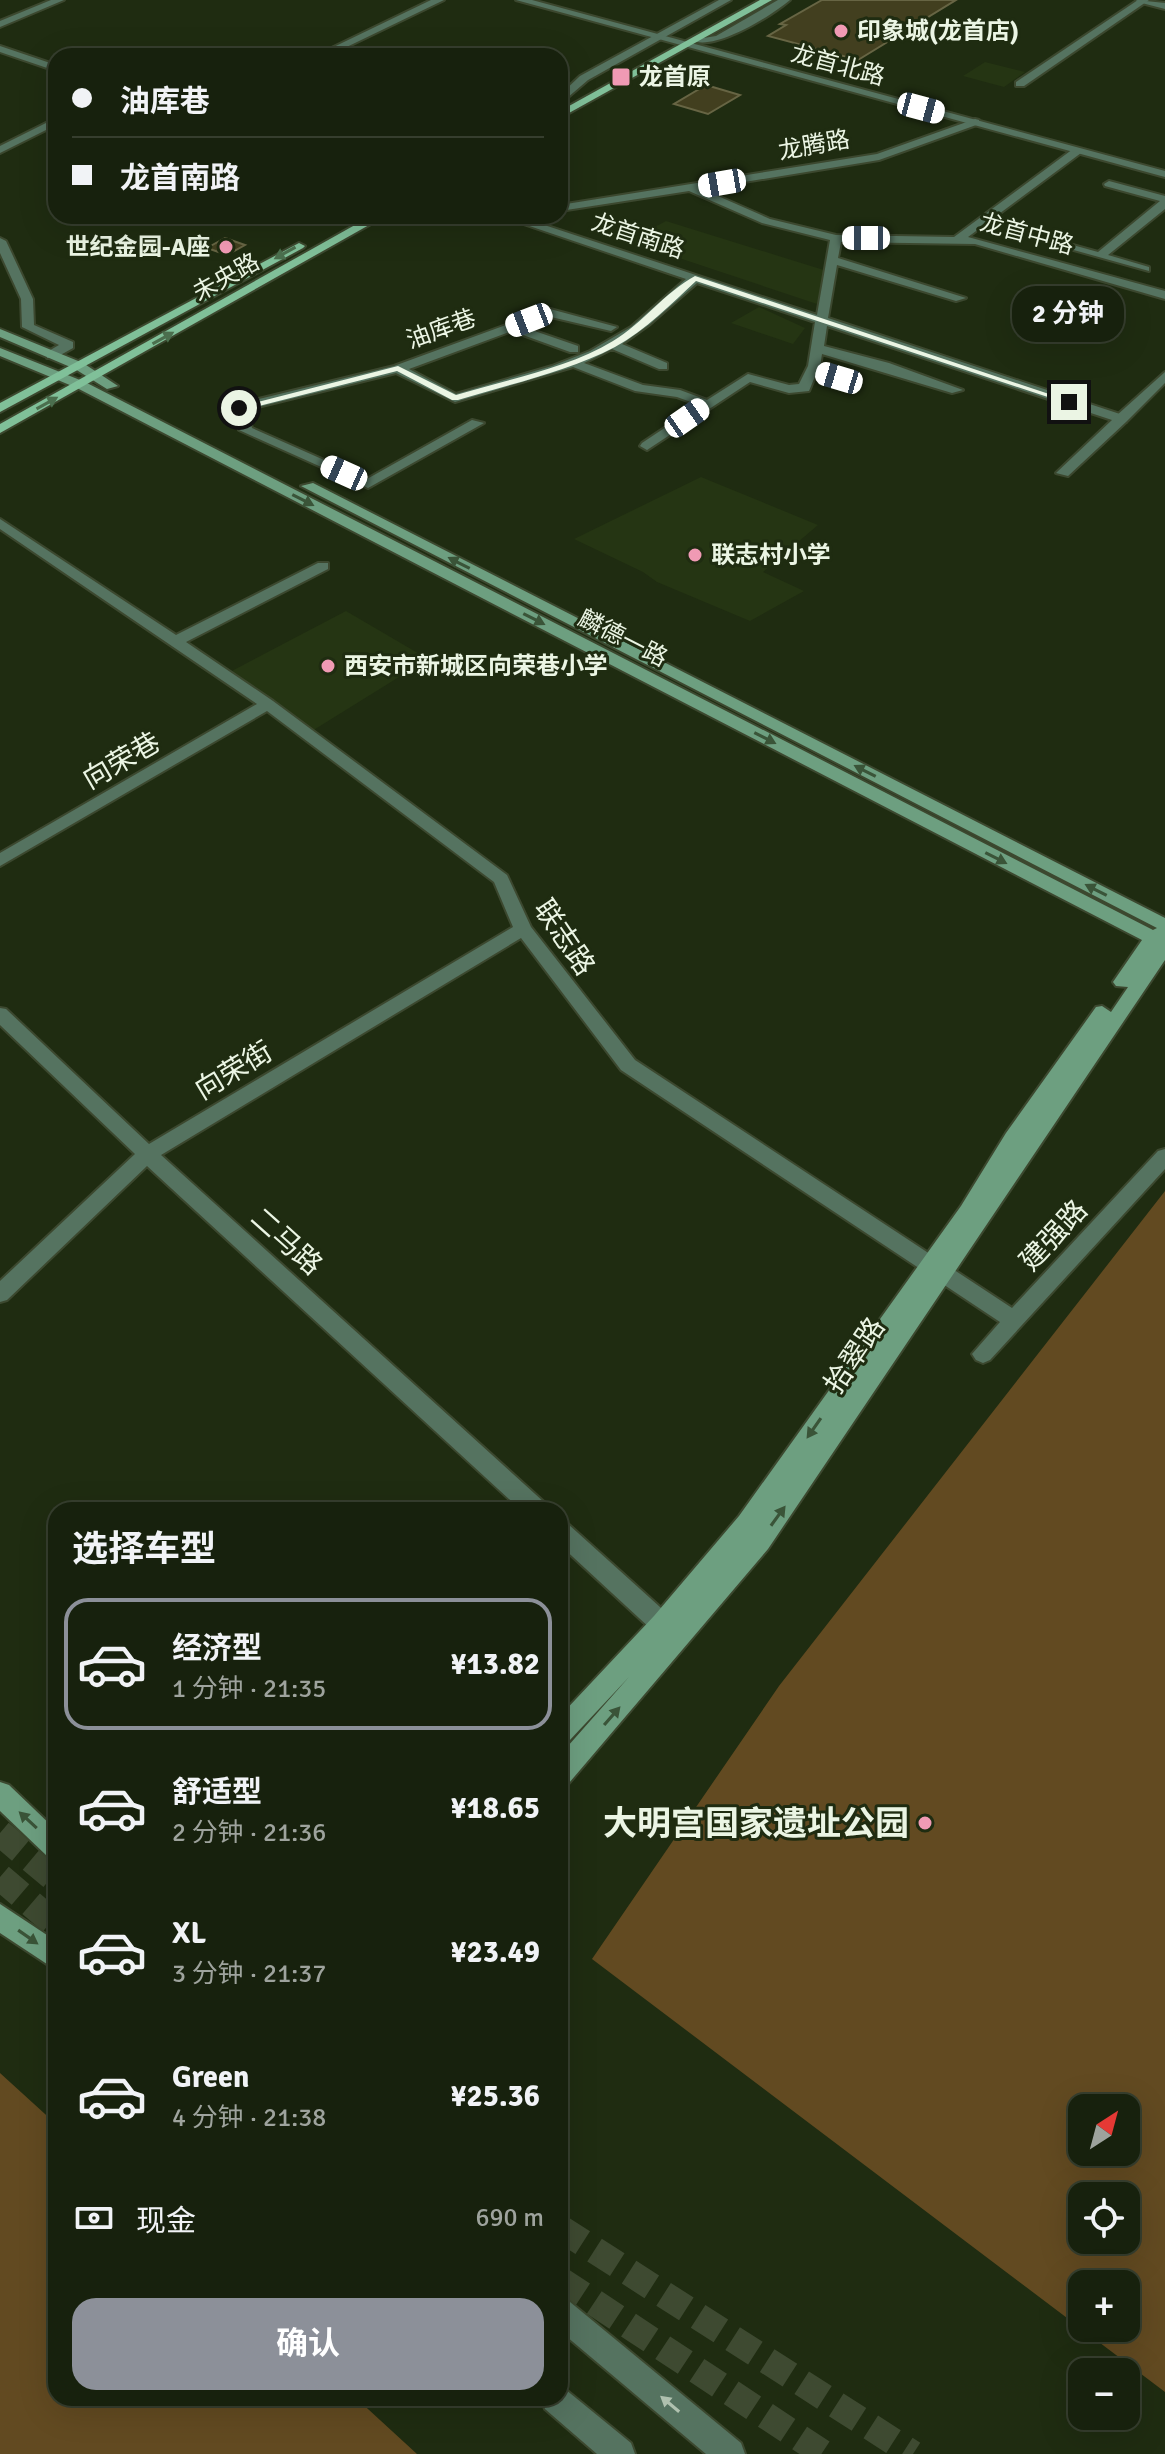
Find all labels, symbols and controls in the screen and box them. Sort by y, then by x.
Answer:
place label: 印象城(龙首店) [857,16,1019,46]
marker: 印象城(龙首店) [832,22,850,40]
street label: 龙首北路 [788,38,888,92]
place label: 龙首原 [639,62,711,92]
marker: 龙首原 [610,66,632,88]
text: 油库巷 [120,83,210,120]
car [895,90,947,126]
street label: 龙腾路 [776,124,852,166]
text: 龙首南路 [120,160,240,197]
car [696,167,748,199]
street label: 龙首南路 [588,207,688,265]
street label: 龙首中路 [977,207,1077,261]
car [842,226,890,250]
place label: 世纪金园-A座 [66,232,210,262]
marker: 世纪金园-A座 [217,238,235,256]
street label: 未央路 [187,246,265,308]
one-way arrow [274,246,296,260]
callout: 2 分钟 [1013,286,1125,342]
text: 2 分钟 [1032,298,1104,330]
car [502,300,556,340]
street label: 油库巷 [402,303,480,355]
one-way arrow [152,331,174,345]
car [813,360,865,396]
route end [1051,384,1087,420]
route start [221,390,257,426]
car [660,394,714,442]
one-way arrow [36,396,59,410]
car [317,452,371,494]
one-way arrow [292,493,315,506]
place label: 联志村小学 [711,540,831,570]
marker: 联志村小学 [686,546,704,564]
one-way arrow [447,556,470,569]
street label: 麟德一路 [573,603,673,673]
one-way arrow [523,612,546,626]
place label: 西安市新城区向荣巷小学 [344,651,608,681]
marker: 西安市新城区向荣巷小学 [319,657,337,675]
street label: 向荣巷 [77,725,166,797]
one-way arrow [754,732,777,745]
one-way arrow [853,764,876,777]
one-way arrow [985,851,1008,864]
one-way arrow [1084,883,1107,896]
street label: 联志路 [527,893,602,982]
street label: 向荣街 [189,1035,278,1107]
street label: 建强路 [1013,1193,1095,1278]
street label: 二马路 [244,1201,329,1282]
street label: 拾翠路 [817,1311,892,1400]
one-way arrow [807,1418,823,1438]
one-way arrow [770,1506,785,1527]
text: 选择车型 [72,1527,216,1572]
icon: car [76,1628,148,1700]
text: 经济型 [172,1630,262,1667]
text: ¥13.82 [450,1646,540,1683]
text: 1 分钟 · 21:35 [172,1673,326,1705]
one-way arrow [603,1706,620,1726]
icon: car [76,1772,148,1844]
text: 舒适型 [172,1774,262,1811]
text: ¥18.65 [450,1790,540,1827]
place label: 大明宫国家遗址公园 [603,1803,909,1845]
one-way arrow [19,1812,38,1830]
marker: 大明宫国家遗址公园 [916,1814,934,1832]
text: 2 分钟 · 21:36 [172,1817,326,1849]
text: XL [172,1915,206,1952]
icon: car [76,1916,148,1988]
one-way arrow [17,1929,39,1945]
text: ¥23.49 [450,1934,540,1971]
text: 3 分钟 · 21:37 [172,1958,326,1990]
text: Green [172,2059,249,2096]
icon: car [76,2060,148,2132]
text: ¥25.36 [450,2078,540,2115]
north arrow [1068,2094,1140,2166]
map controls [1068,2094,1140,2430]
text: 4 分钟 · 21:38 [172,2102,326,2134]
button: locate [1068,2182,1140,2254]
icon: cash [72,2196,116,2240]
text: 690 m [475,2202,544,2234]
text: 现金 [136,2203,196,2240]
button: + [1068,2270,1140,2342]
button: 确认 [72,2298,544,2390]
button: − [1068,2358,1140,2430]
one-way arrow [660,2396,680,2413]

